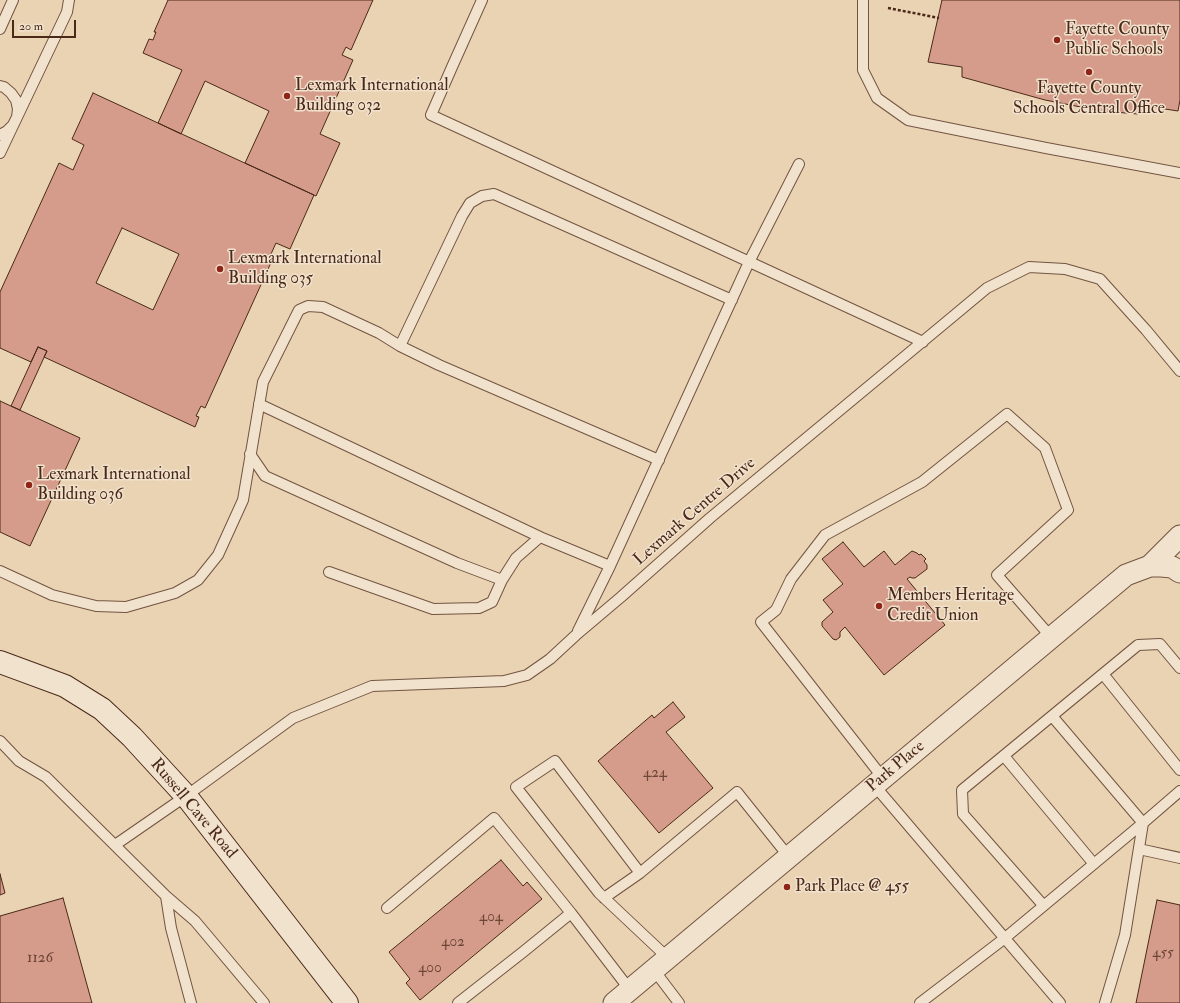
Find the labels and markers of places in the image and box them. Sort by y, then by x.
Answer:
place label: Fayette County Public Schools [1065,20,1169,60]
marker: Fayette County Public Schools [1052,35,1062,45]
marker: Fayette County Schools Central Office [1084,67,1094,77]
place label: Lexmark International Building 032 [295,76,449,116]
place label: Fayette County Schools Central Office [1013,79,1165,119]
marker: Lexmark International Building 032 [282,91,292,101]
place label: Lexmark International Building 035 [228,249,382,289]
marker: Lexmark International Building 035 [215,264,225,274]
place label: Lexmark International Building 036 [37,465,191,505]
marker: Lexmark International Building 036 [24,480,34,490]
place label: Members Heritage Credit Union [887,586,1014,626]
marker: Members Heritage Credit Union [874,601,884,611]
place label: Park Place @ 455 [795,877,909,897]
marker: Park Place @ 455 [782,882,792,892]

